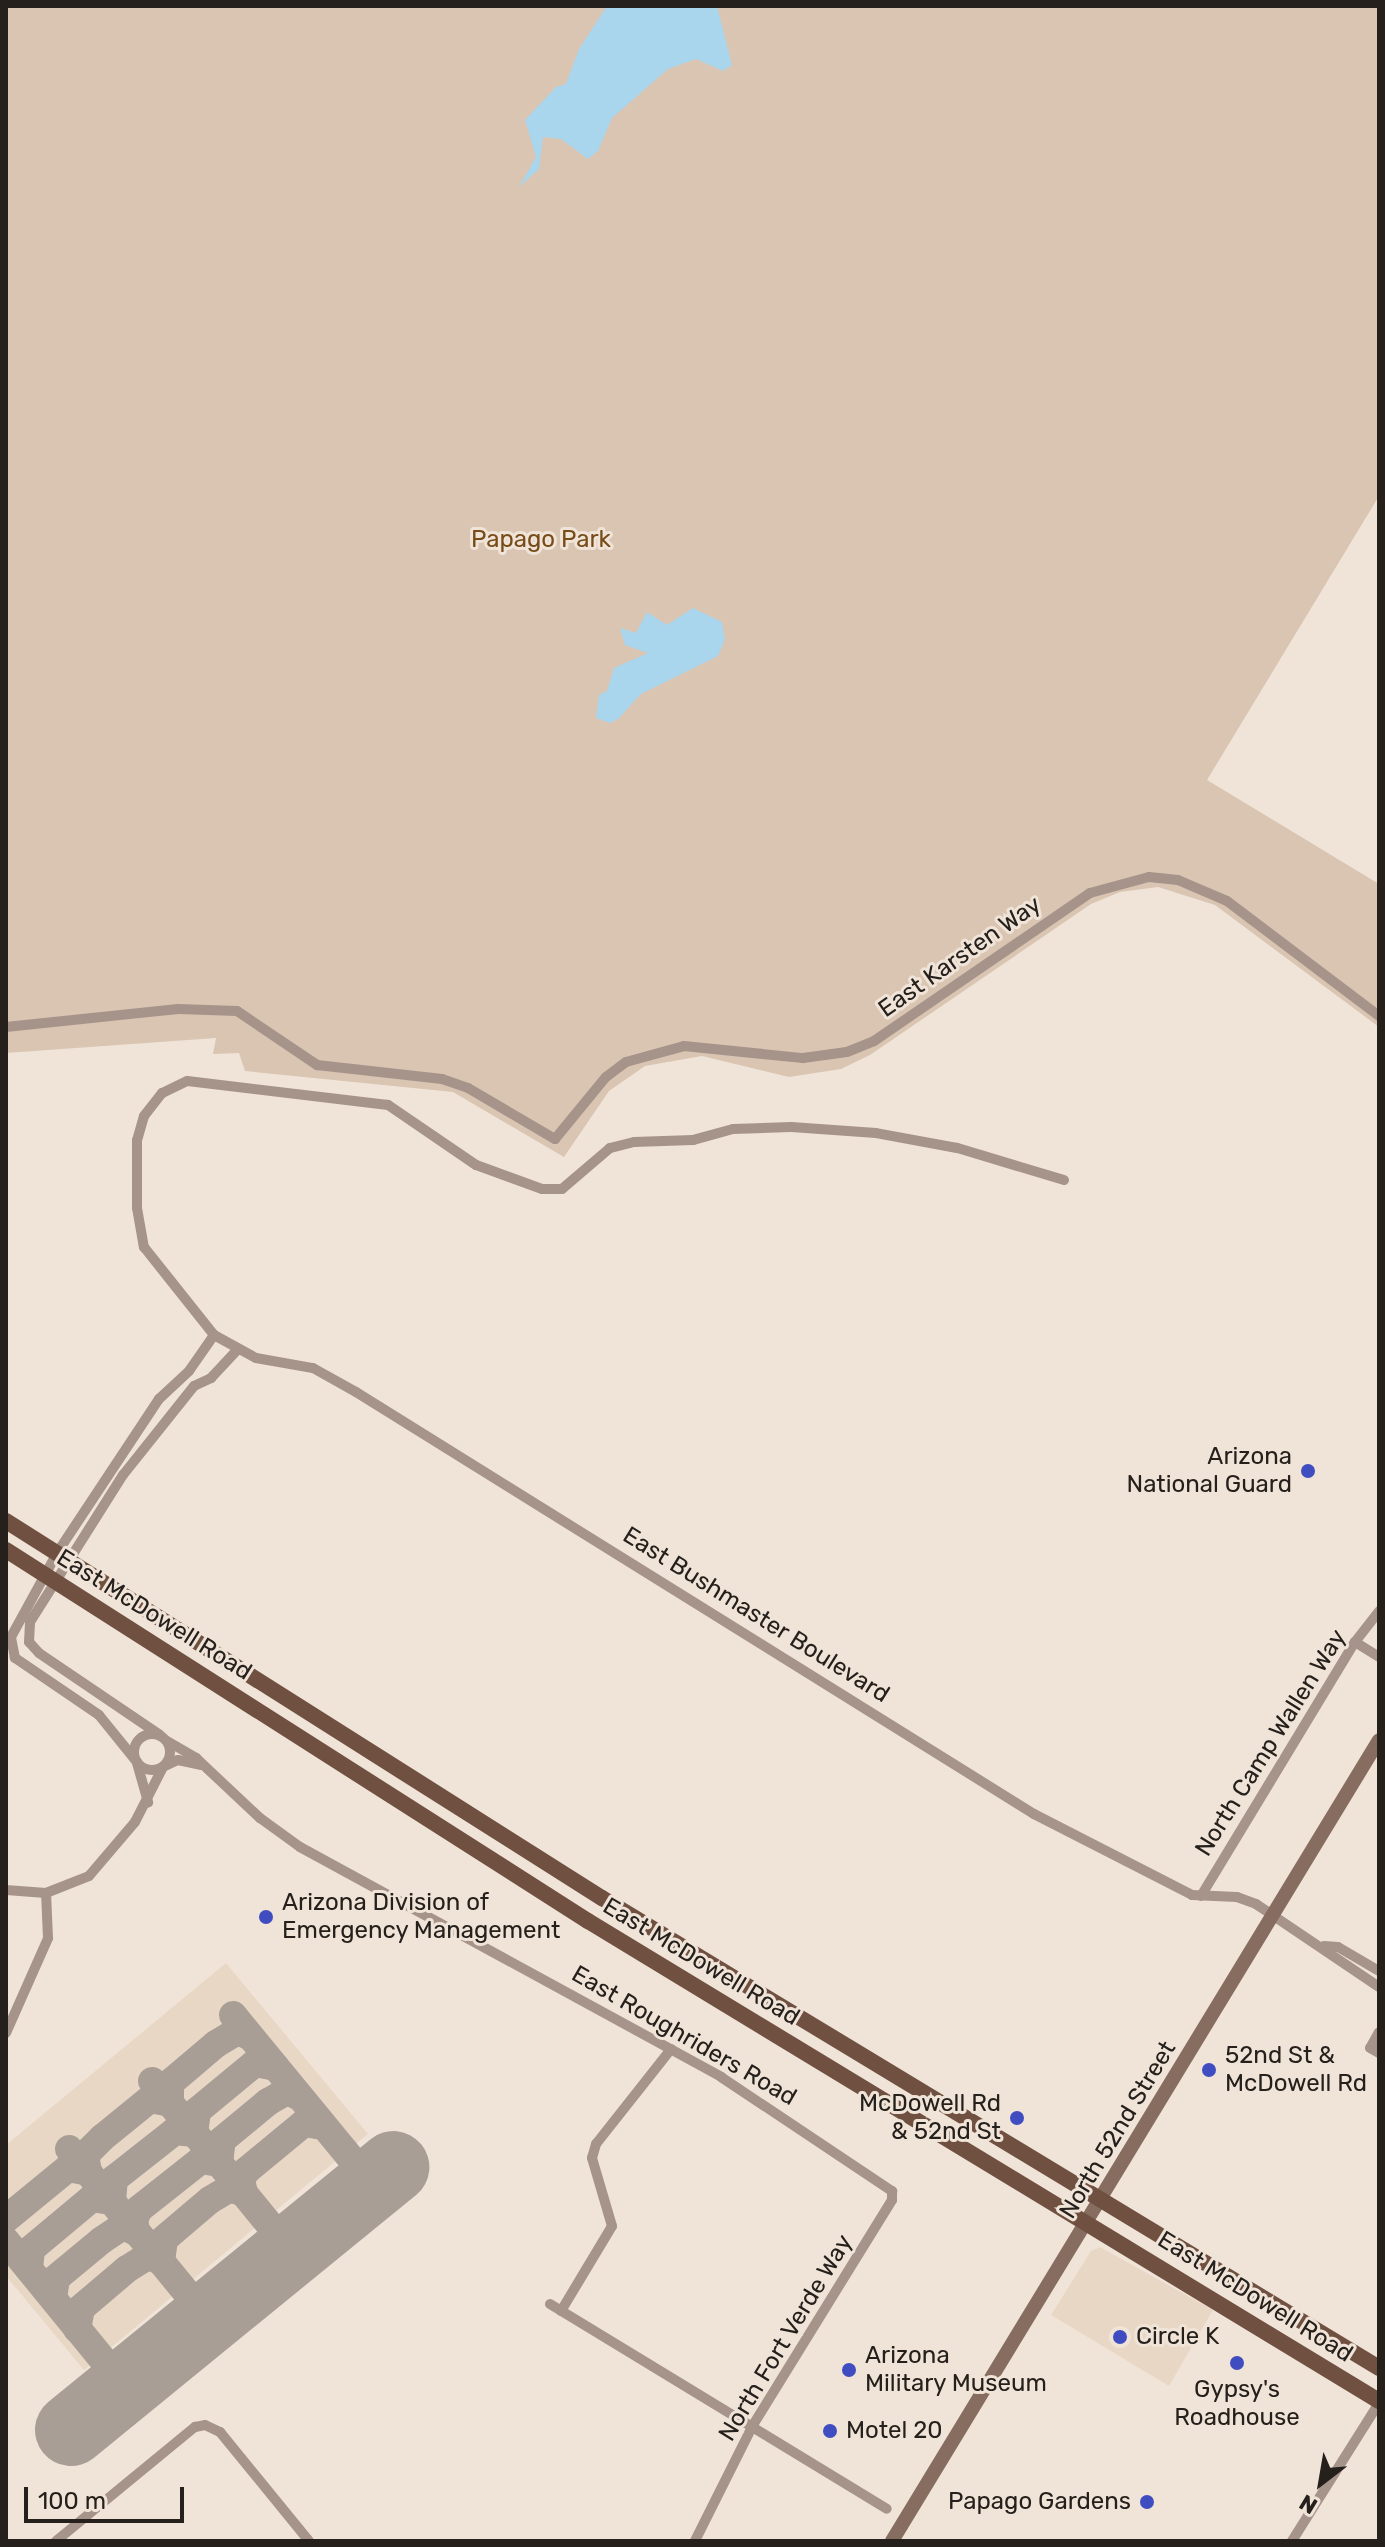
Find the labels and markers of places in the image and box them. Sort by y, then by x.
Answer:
place label: Arizona National Guard [1127,1443,1292,1499]
marker: Arizona National Guard [1299,1462,1317,1480]
place label: Arizona Division of Emergency Management [282,1889,561,1945]
marker: Arizona Division of Emergency Management [257,1908,275,1926]
place label: 52nd St & McDowell Rd [1225,2042,1367,2098]
marker: 52nd St & McDowell Rd [1200,2061,1218,2079]
place label: McDowell Rd & 52nd St [859,2090,1001,2146]
marker: McDowell Rd & 52nd St [1008,2109,1026,2127]
place label: Circle K [1136,2323,1220,2351]
marker: Circle K [1111,2328,1129,2346]
place label: Arizona Military Museum [865,2342,1047,2398]
marker: Gypsy's Roadhouse [1228,2354,1246,2372]
marker: Arizona Military Museum [840,2361,858,2379]
place label: Gypsy's Roadhouse [1174,2376,1300,2432]
place label: Motel 20 [846,2417,943,2445]
marker: Motel 20 [821,2422,839,2440]
place label: Papago Gardens [948,2488,1131,2516]
marker: Papago Gardens [1138,2493,1156,2511]

